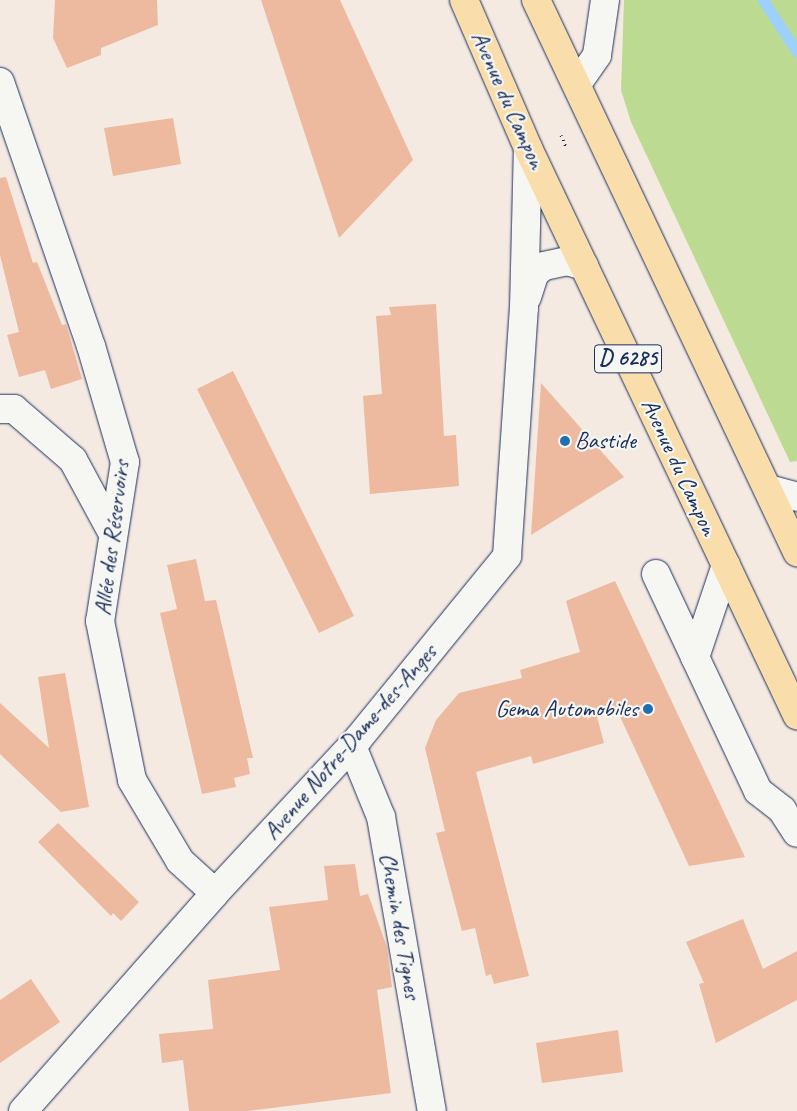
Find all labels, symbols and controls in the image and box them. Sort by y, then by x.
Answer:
street label: Avenue du Campon [465,26,551,174]
road number: D 6285 [593,339,663,378]
street label: Avenue du Campon [635,394,723,540]
place label: Bastide [575,427,636,455]
marker: Bastide [559,435,571,447]
street label: Allée des Réservoirs [88,459,136,617]
street label: Avenue Notre-Dame-des-Anges [257,638,443,846]
place label: Gema Automobiles [494,695,638,723]
marker: Gema Automobiles [642,703,654,715]
street label: Chemin des Tignes [373,851,427,1001]

